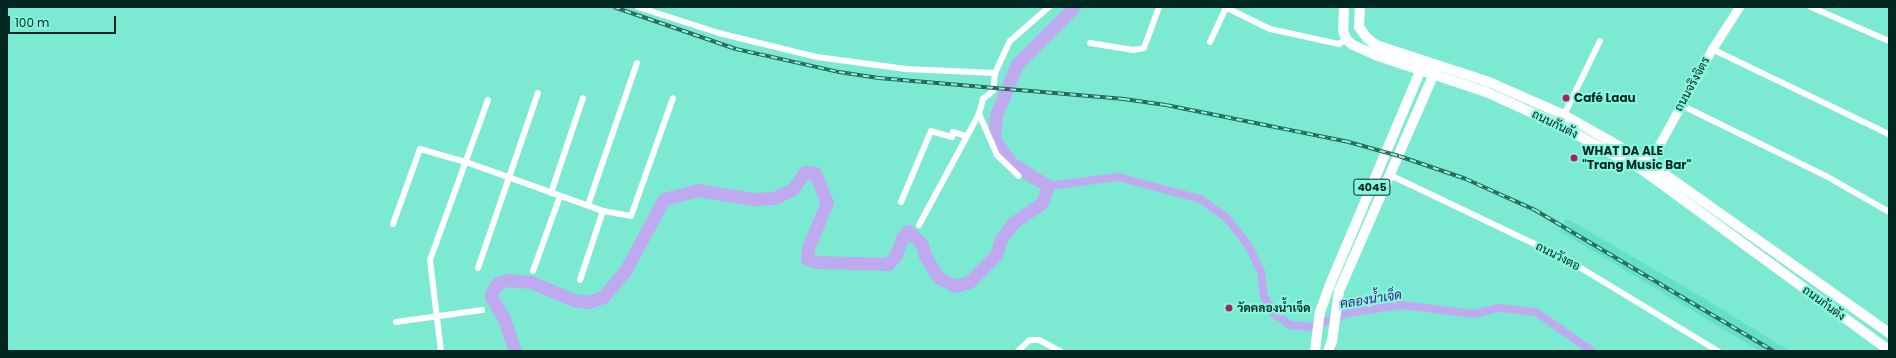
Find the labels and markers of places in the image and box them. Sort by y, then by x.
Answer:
place label: Café Laau [1574,91,1636,105]
marker: Café Laau [1561,93,1571,103]
place label: WHAT DA ALE "Trang Music Bar" [1582,144,1691,172]
marker: WHAT DA ALE "Trang Music Bar" [1569,153,1579,163]
place label: วัดคลองน้ำเจ็ด [1237,301,1311,315]
marker: วัดคลองน้ำเจ็ด [1224,303,1234,313]

